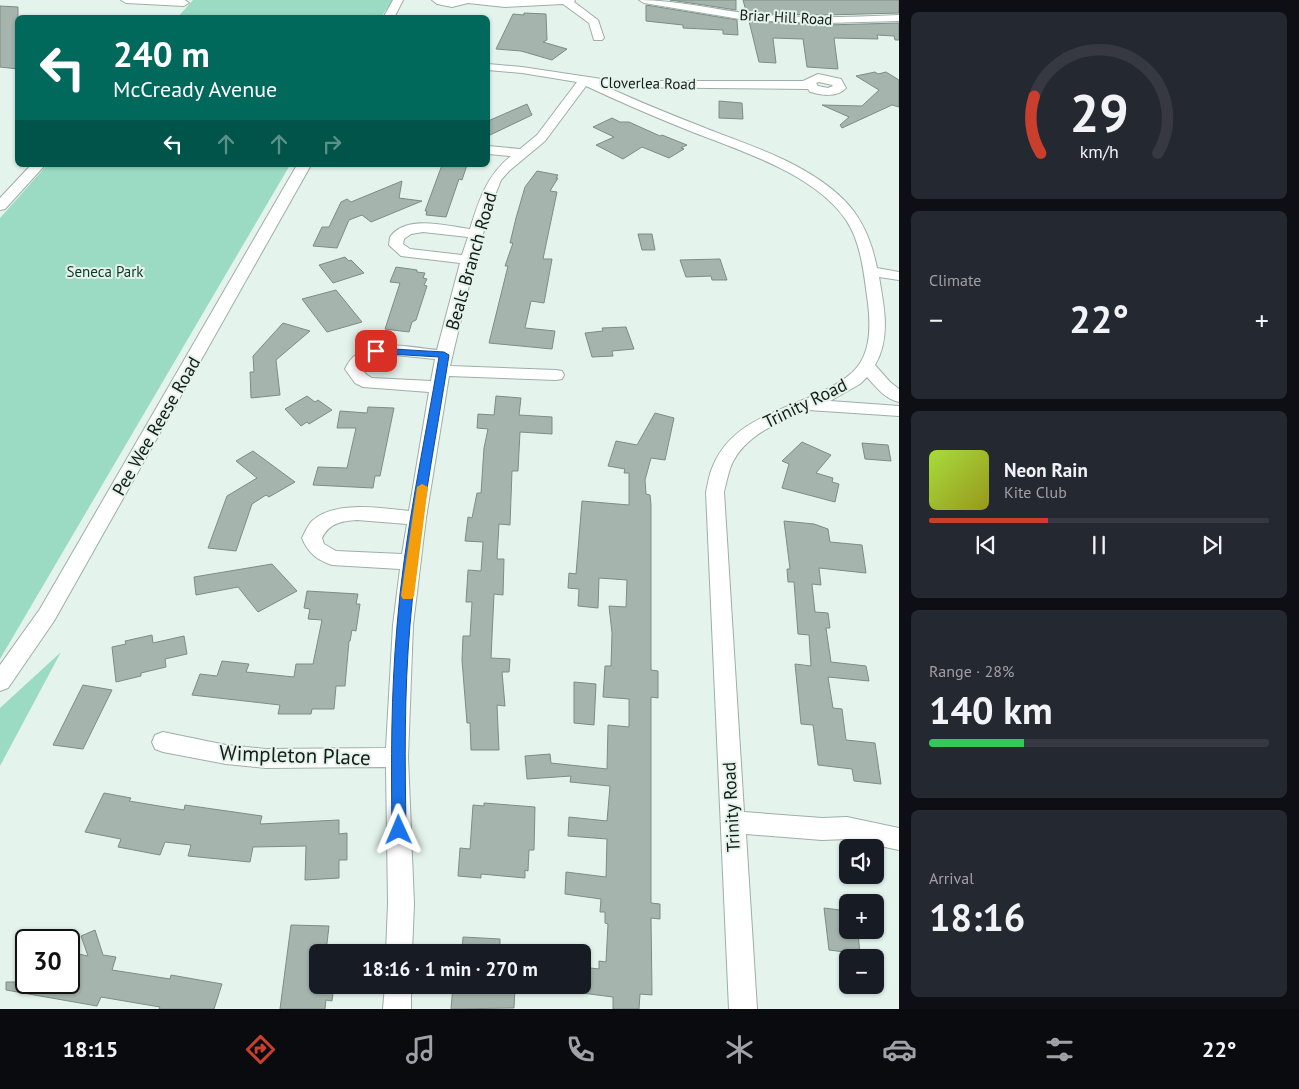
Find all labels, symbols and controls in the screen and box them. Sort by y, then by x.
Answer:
street label: Briar Hill Road [739,5,833,29]
text: 240 m [113,31,210,77]
icon: left [30,35,95,100]
street label: Cloverlea Road [600,73,696,93]
text: McCready Avenue [113,75,277,103]
text: 29 [1070,79,1128,146]
icon: left [159,130,187,158]
icon: ahead [212,130,240,158]
icon: ahead [265,130,293,158]
icon: right [318,130,346,158]
text: km/h [1079,140,1119,163]
street label: Beals Branch Road [440,189,502,333]
park label: Seneca Park [66,262,144,281]
text: Climate [929,270,981,290]
text: 22° [1069,294,1129,343]
text: − [929,301,943,338]
text: + [1255,301,1269,338]
pin [355,330,397,372]
icon: arrive [362,337,390,365]
street label: Pee Wee Reese Road [107,352,205,500]
street label: Trinity Road [759,373,851,433]
text: Neon Rain [1004,458,1088,482]
text: Kite Club [1004,482,1067,502]
icon: previous [972,531,1000,559]
icon: pause [1085,531,1113,559]
icon: next [1198,531,1226,559]
text: Range · 28% [929,661,1014,681]
text: 140 km [929,685,1053,734]
street label: Wimpleton Place [219,739,371,771]
street label: Trinity Road [717,761,745,853]
position arrow [372,803,424,855]
map controls [839,839,884,994]
button: sound [839,839,884,884]
text: Arrival [929,868,974,888]
text: 18:16 [929,892,1025,941]
button: + [839,894,884,939]
speed limit sign: 30 [15,929,80,994]
button: − [839,949,884,994]
text: 18:16 · 1 min · 270 m [362,957,538,981]
icon: directions [243,1032,278,1067]
icon: music [403,1032,438,1067]
icon: phone [563,1032,598,1067]
icon: climate [722,1032,757,1067]
icon: car [882,1032,917,1067]
icon: filters [1042,1032,1077,1067]
text: 18:15 [62,1035,118,1063]
text: 22° [1202,1035,1236,1063]

